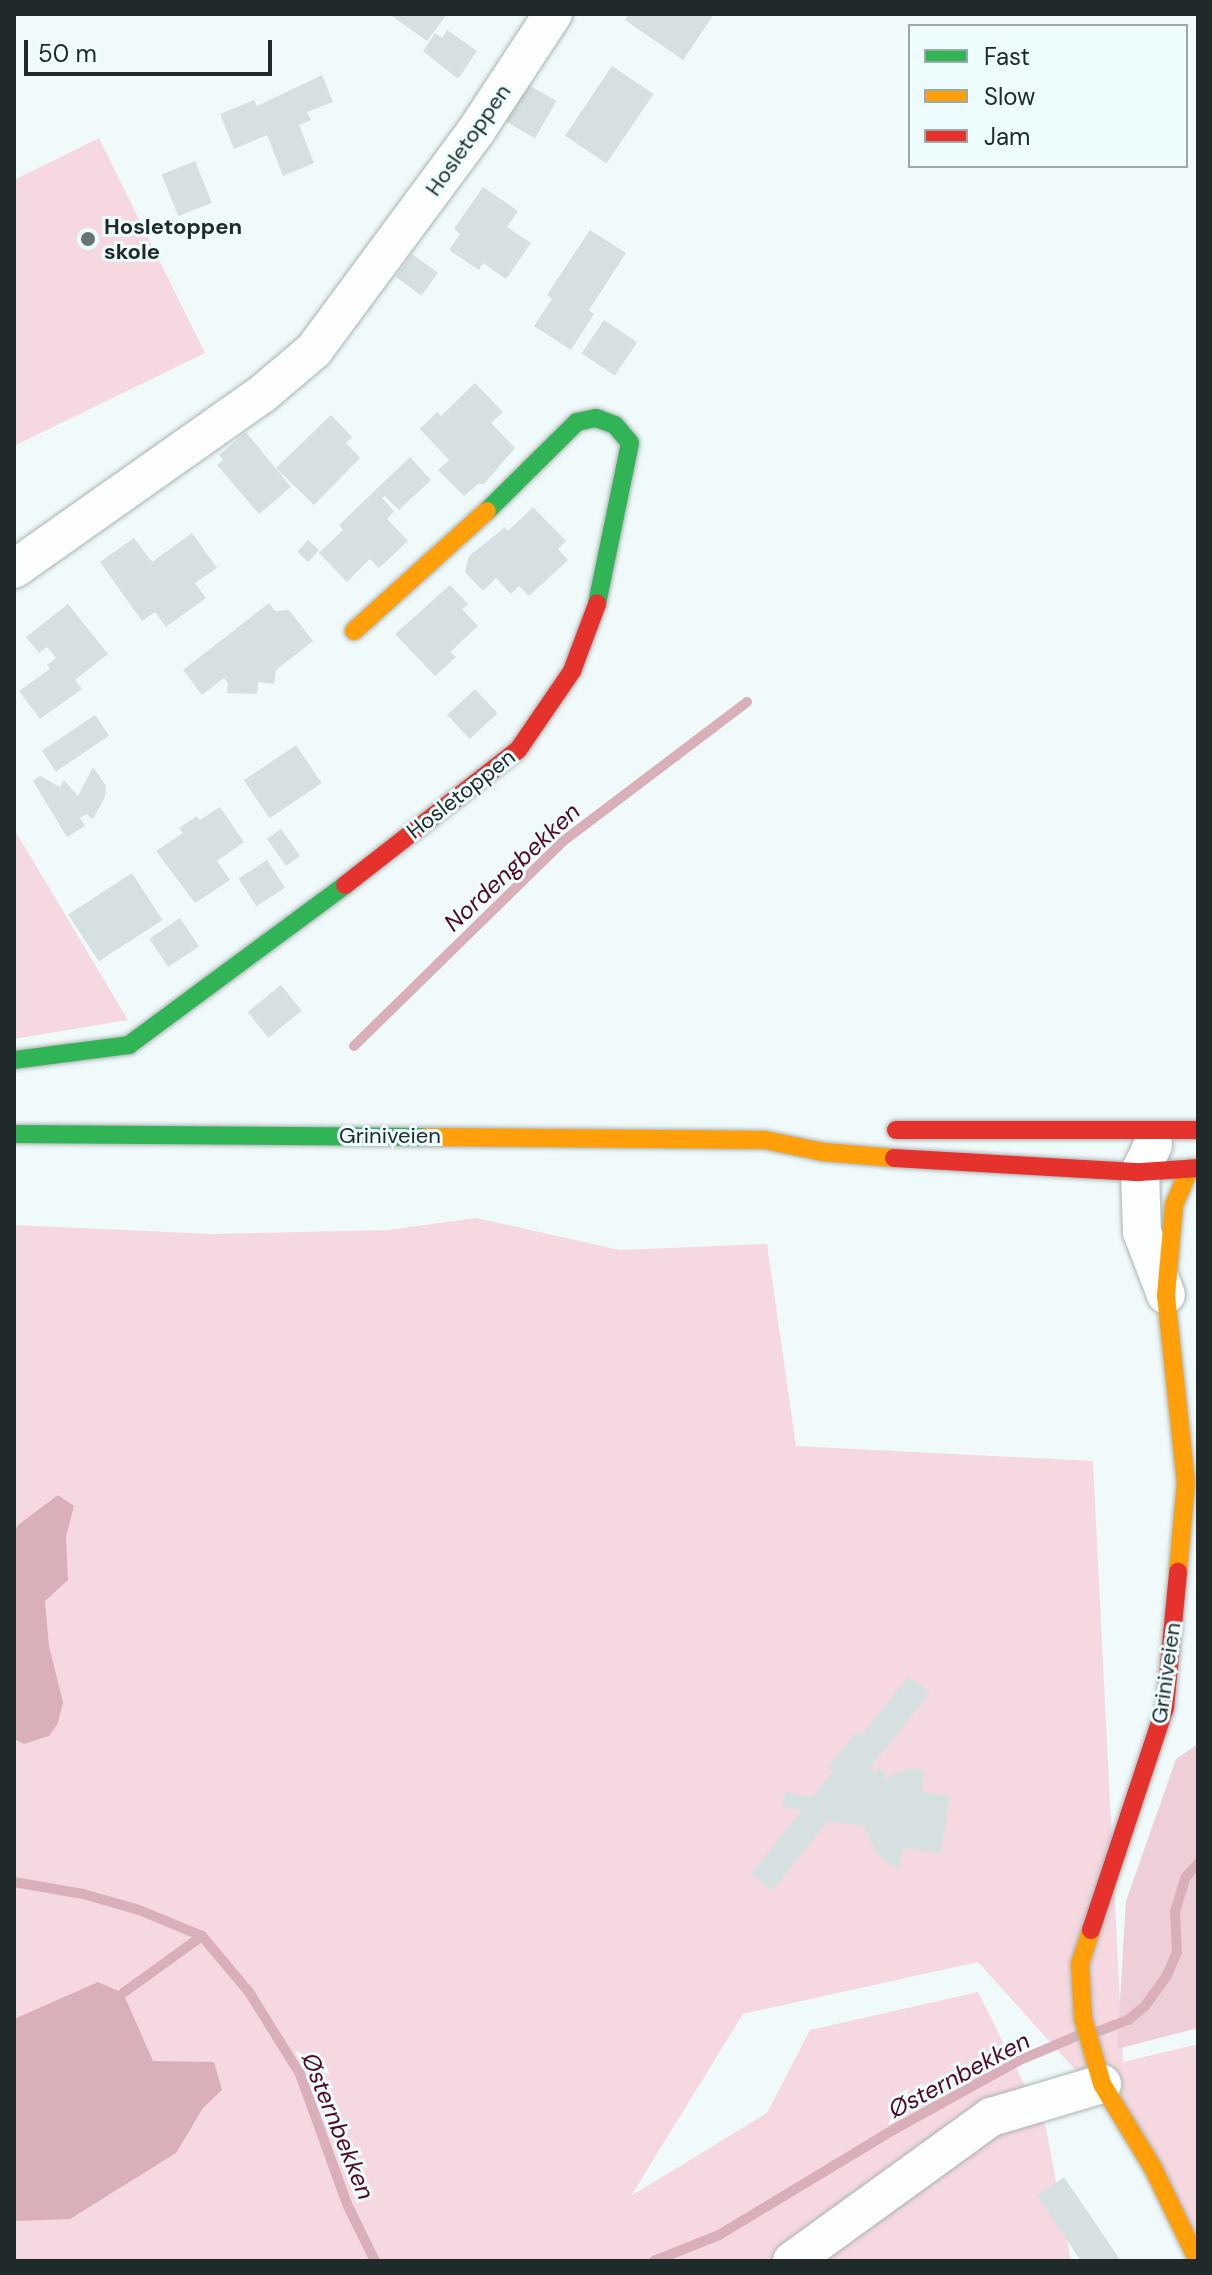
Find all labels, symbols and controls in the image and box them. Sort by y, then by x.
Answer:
scale bar [28,24,276,74]
legend [908,24,1188,168]
text: 50 m [38,38,97,69]
text: Fast [984,41,1030,72]
street label: Hosletoppen [420,79,516,201]
text: Slow [984,81,1035,112]
text: Jam [984,121,1030,152]
place label: Hosletoppen skole [104,213,242,264]
marker: Hosletoppen skole [79,230,97,248]
street label: Hosletoppen [402,744,520,844]
water label: Nordengbekken [438,797,586,937]
street label: Griniveien [339,1123,441,1149]
street label: Griniveien [1146,1621,1186,1725]
water label: Østernbekken [883,2026,1035,2124]
water label: Østernbekken [295,2048,381,2204]

